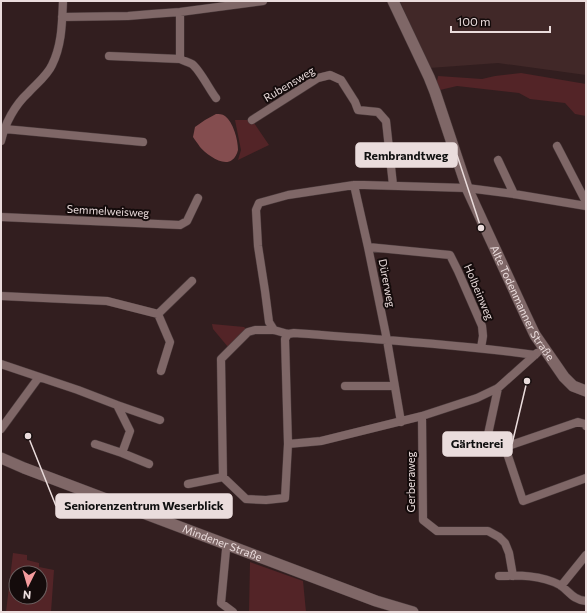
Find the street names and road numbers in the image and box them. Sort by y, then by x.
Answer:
street label: Rubensweg [261,63,317,104]
street label: Semmelweisweg [66,202,150,219]
street label: Alte Todenmanner Straße [488,243,558,363]
street label: Dürerweg [376,258,399,308]
street label: Holbeinweg [462,262,497,322]
street label: Gerberaweg [404,452,417,512]
street label: Mindener Straße [181,522,264,563]

